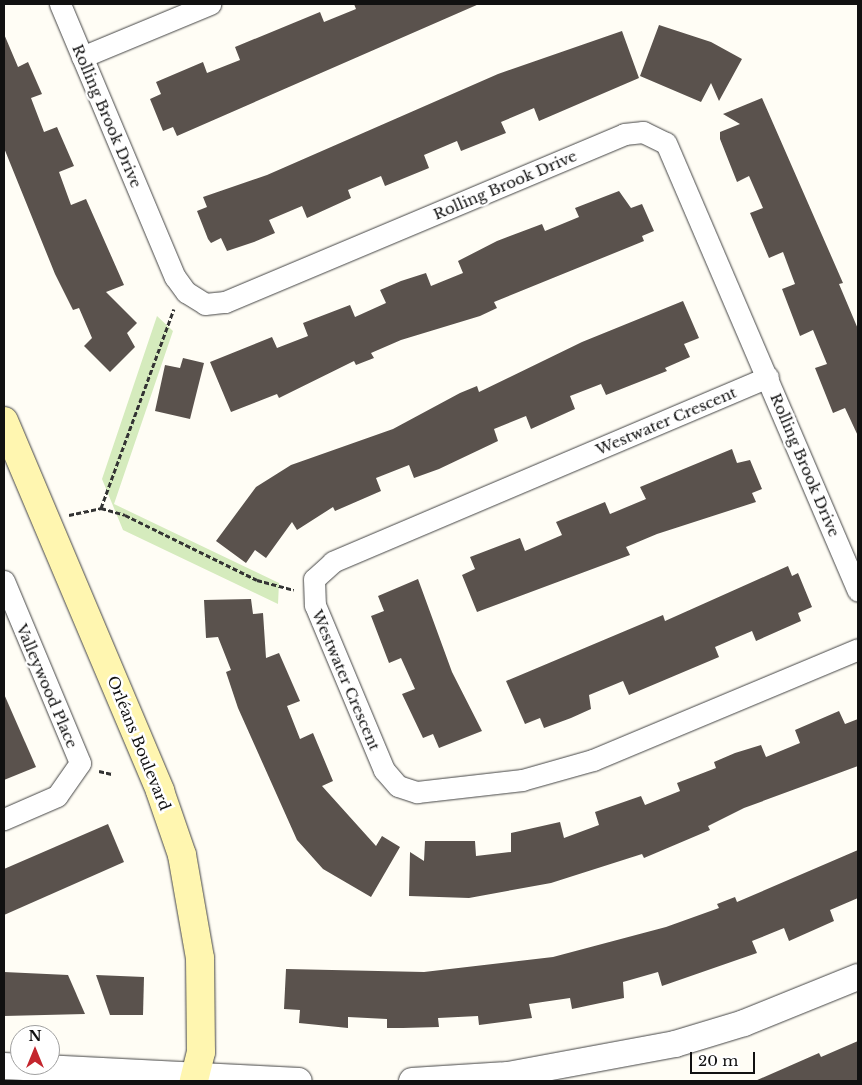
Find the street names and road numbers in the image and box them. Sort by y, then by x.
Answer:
street label: Rolling Brook Drive [69,41,145,191]
street label: Rolling Brook Drive [430,147,580,223]
street label: Westwater Crescent [593,383,739,459]
street label: Rolling Brook Drive [767,390,843,540]
street label: Westwater Crescent [308,607,384,753]
street label: Valleywood Place [13,621,81,751]
street label: Orléans Boulevard [104,673,174,813]

